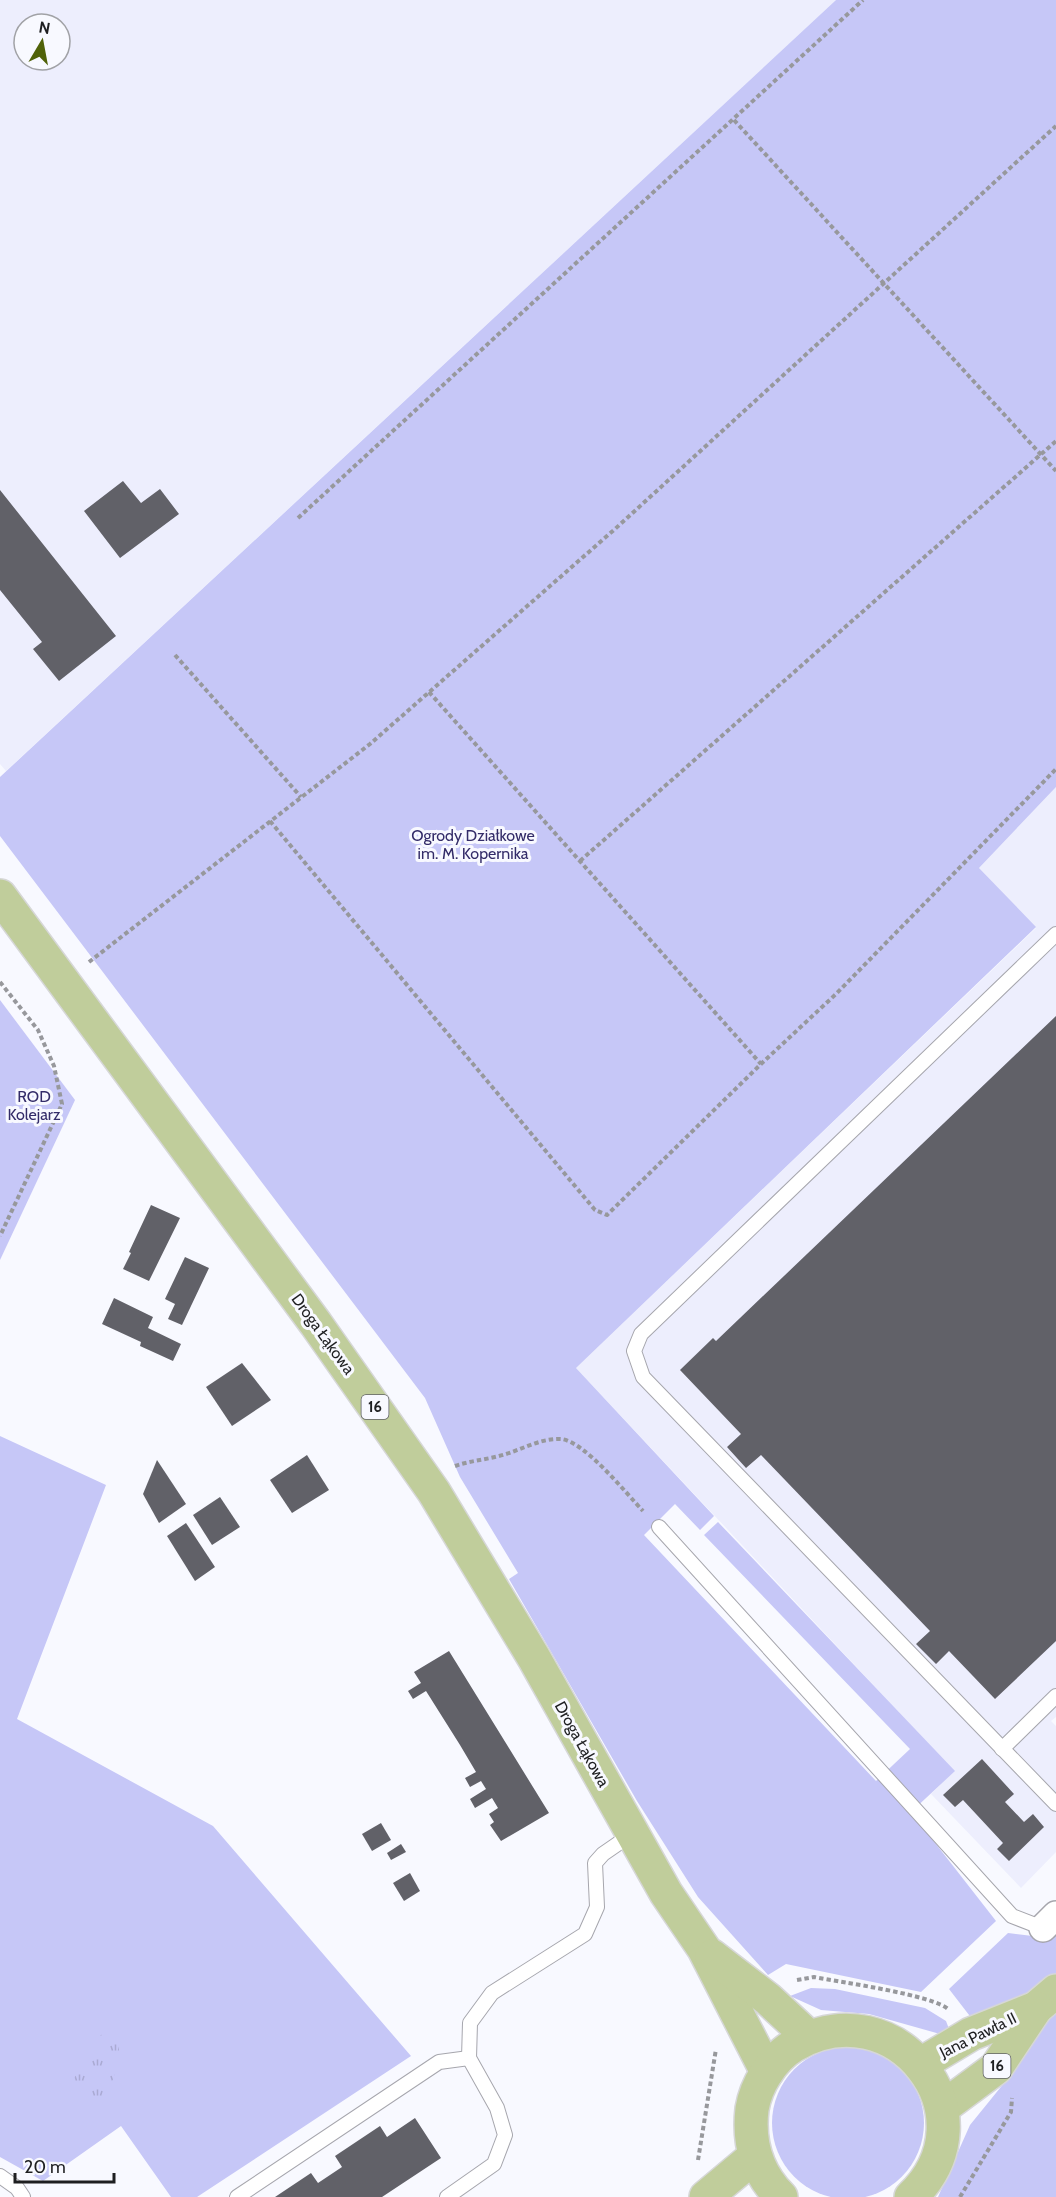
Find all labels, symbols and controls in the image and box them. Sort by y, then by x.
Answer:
north arrow [12,12,72,72]
text: N [37,17,52,38]
park label: Ogrody Działkowe im. M. Kopernika [411,826,535,863]
park label: ROD Kolejarz [8,1087,61,1124]
street label: Droga Łąkowa [287,1290,359,1378]
road number: 16 [362,1395,388,1419]
street label: Droga Łąkowa [551,1698,613,1790]
street label: Jana Pawła II [936,2008,1019,2062]
road number: 16 [984,2054,1010,2078]
scale bar [15,2146,114,2184]
text: 20 m [24,2156,66,2178]

